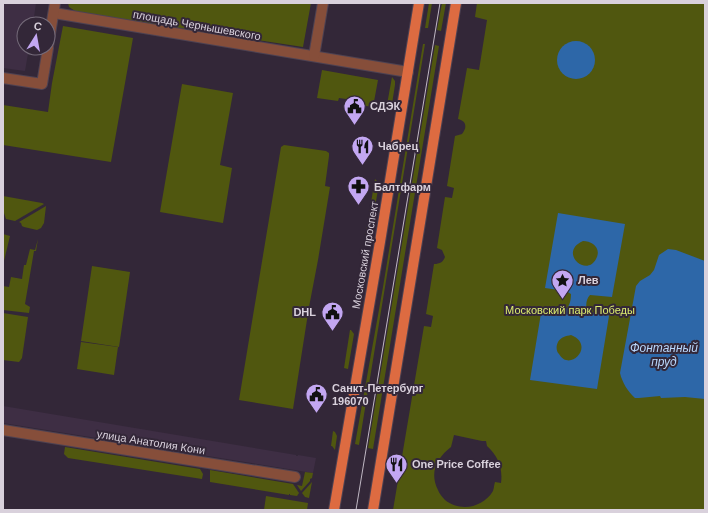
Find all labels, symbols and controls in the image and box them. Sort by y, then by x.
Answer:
street label: площадь Чернышевского [132,8,262,42]
north arrow [16,16,56,56]
text: С [33,20,43,33]
public building icon: СДЭК [341,93,367,126]
place label: СДЭК [370,100,400,112]
restaurant icon: Чабрец [350,133,376,166]
place label: Чабрец [378,140,418,152]
pharmacy icon: Балтфарм [345,174,371,207]
place label: Балтфарм [374,181,431,193]
street label: Московский проспект [350,200,380,310]
place icon: Лев [550,267,576,300]
place label: Лев [578,274,599,286]
public building icon: DHL [319,299,345,332]
park label: Московский парк Победы [505,304,635,316]
place label: DHL [293,306,316,318]
water label: Фонтанный пруд [630,341,698,369]
public building icon: Санкт-Петербург 196070 [304,381,330,414]
place label: Санкт-Петербург 196070 [332,382,424,407]
street label: улица Анатолия Кони [96,427,206,457]
restaurant icon: One Price Coffee [384,451,410,484]
place label: One Price Coffee [412,458,501,470]

